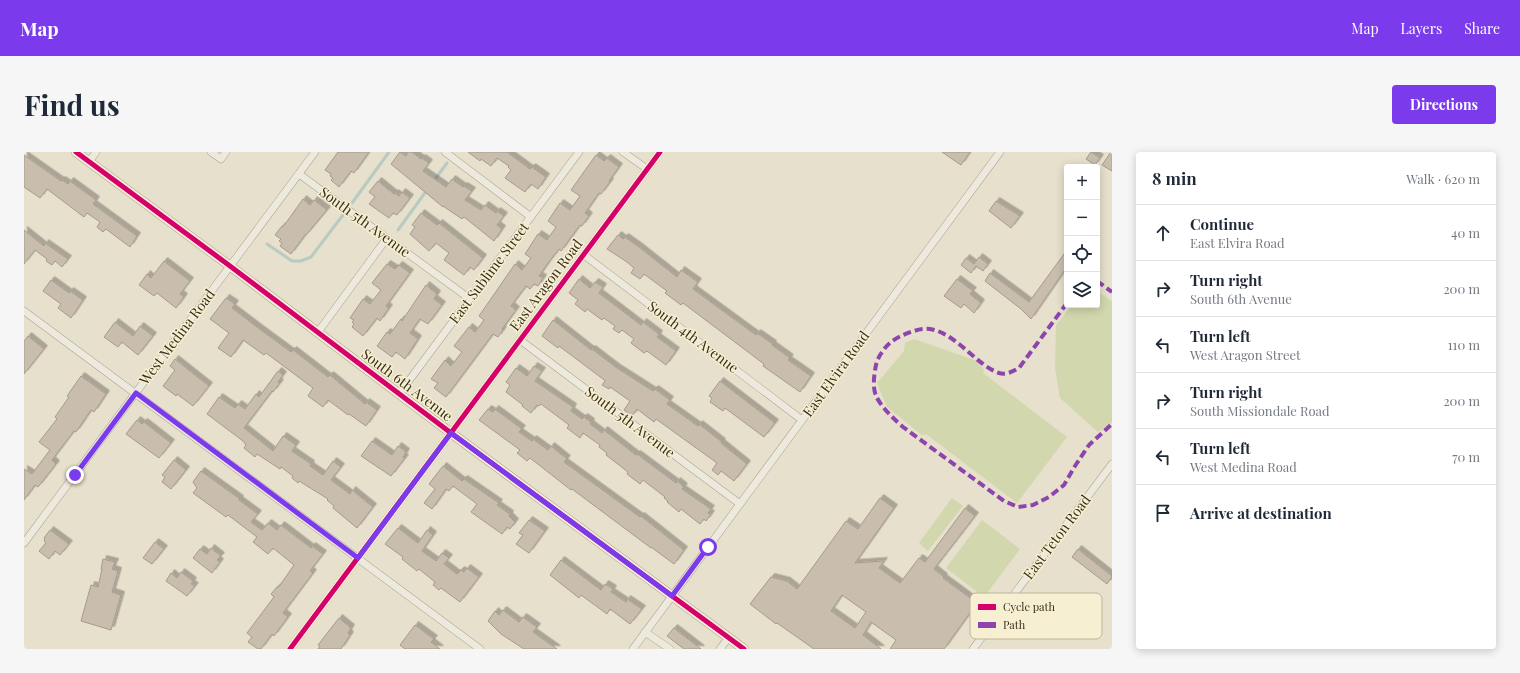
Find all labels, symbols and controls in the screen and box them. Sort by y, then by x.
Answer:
text: Map [20,15,59,41]
text: Map [1351,19,1379,38]
text: Layers [1401,19,1442,38]
text: Share [1464,19,1500,38]
button: Directions [1392,85,1496,124]
text: Find us [24,86,120,123]
map controls [1064,164,1100,308]
button: + [1064,164,1100,200]
text: 8 min [1152,167,1197,189]
text: Walk · 620 m [1406,170,1480,187]
street label: South 5th Avenue [316,182,415,261]
button: − [1064,200,1100,236]
text: Continue [1190,214,1254,234]
street label: East Sublime Street [444,217,534,327]
icon: ahead [1152,222,1174,244]
text: 40 m [1451,224,1480,241]
text: East Elvira Road [1190,234,1285,251]
street label: East Aragon Road [505,235,586,334]
button: locate [1064,236,1100,272]
text: Turn right [1190,270,1263,290]
button: layers [1064,272,1100,308]
icon: right [1152,278,1174,300]
text: 200 m [1443,280,1480,297]
street label: West Medina Road [134,285,219,389]
text: South 6th Avenue [1190,290,1292,307]
street label: South 4th Avenue [644,296,743,377]
text: Turn left [1190,326,1251,346]
street label: East Elvira Road [798,327,873,420]
icon: left [1152,334,1174,356]
text: 110 m [1448,336,1480,353]
street label: South 6th Avenue [358,344,457,425]
text: West Aragon Street [1190,346,1301,363]
street label: South 5th Avenue [581,381,679,462]
text: Turn right [1190,382,1263,402]
icon: right [1152,390,1174,412]
text: 200 m [1443,392,1480,409]
text: South Missiondale Road [1190,402,1330,419]
text: Turn left [1190,438,1251,458]
icon: left [1152,446,1174,468]
text: 70 m [1452,448,1480,465]
text: West Medina Road [1190,458,1297,475]
route end [66,466,84,484]
street label: East Teton Road [1019,491,1095,583]
icon: arrive [1152,502,1174,524]
text: Arrive at destination [1190,503,1332,523]
route start [699,538,717,556]
legend [970,593,1102,639]
text: Cycle path [1003,599,1055,614]
text: Path [1003,617,1026,632]

